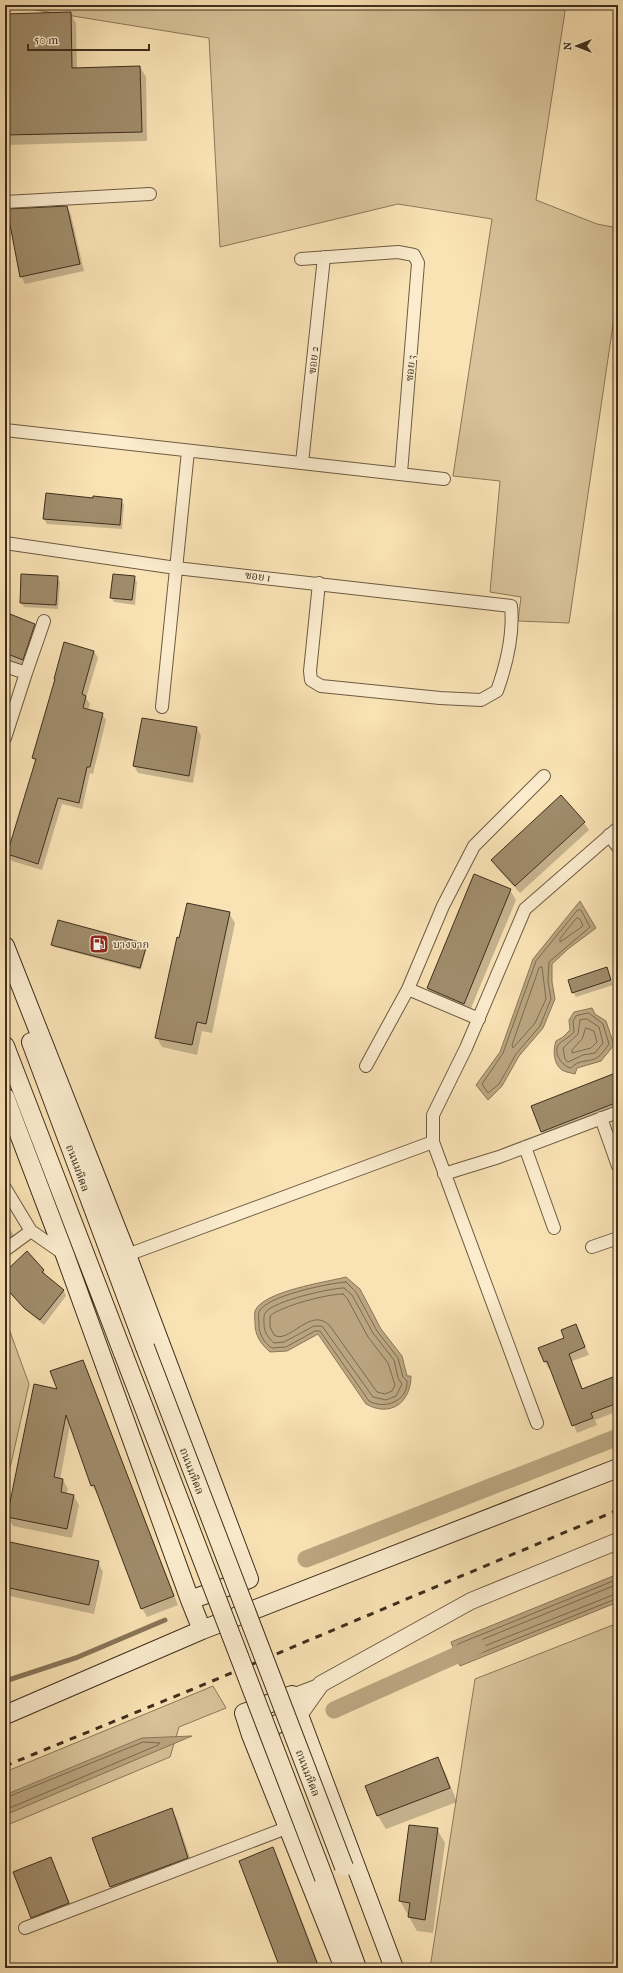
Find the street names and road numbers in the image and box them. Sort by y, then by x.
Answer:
street label: ซอย 2 [306,345,321,374]
street label: ซอย 3 [403,354,418,382]
street label: ซอย 1 [244,569,272,584]
street label: ถนนมหิดล [63,1143,92,1193]
street label: ถนนมหิดล [177,1446,206,1496]
street label: ถนนมหิดล [293,1748,322,1798]

